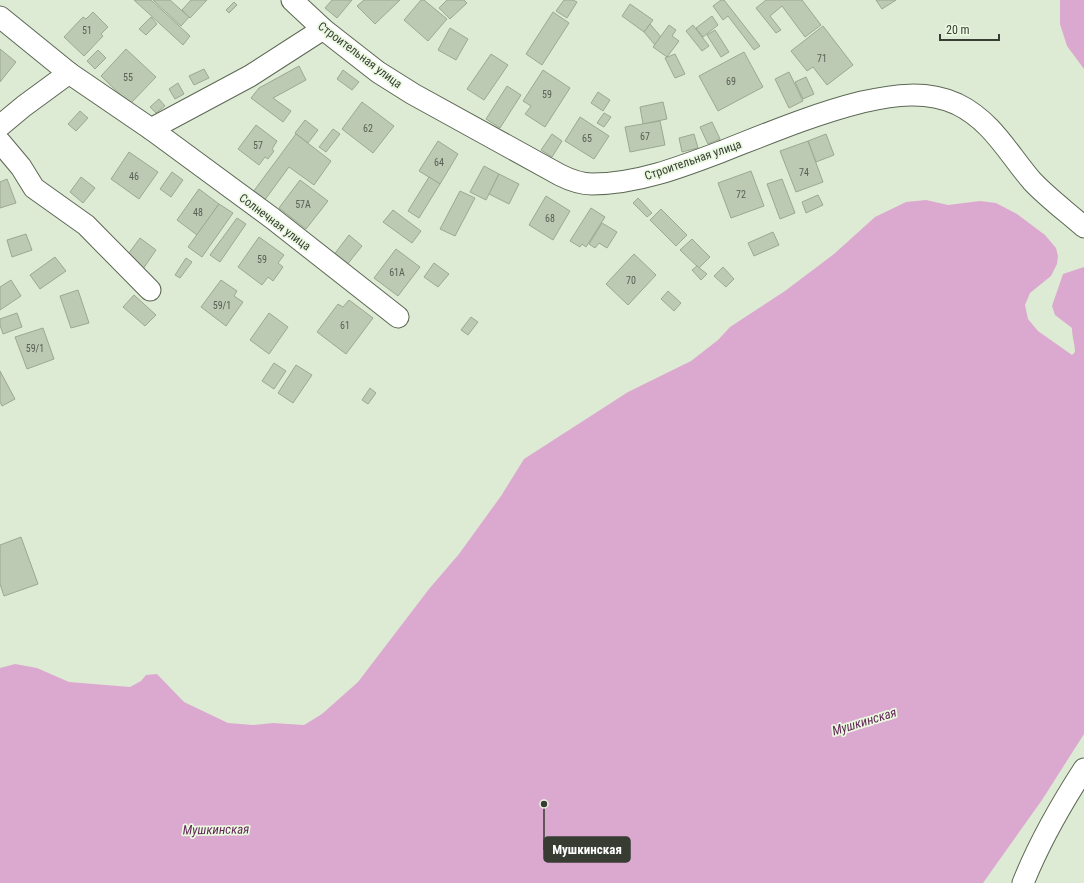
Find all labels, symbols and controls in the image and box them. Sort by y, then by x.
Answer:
scale bar [940,16,999,42]
street label: Строительная улица [315,19,405,91]
text: 20 m [946,23,970,37]
house number: 51 [82,25,92,36]
house number: 71 [817,53,827,64]
house number: 55 [123,72,133,83]
house number: 69 [726,76,736,87]
house number: 59 [542,89,552,100]
house number: 62 [363,123,373,134]
house number: 67 [640,131,650,142]
house number: 65 [582,133,592,144]
street label: Строительная улица [643,137,744,183]
house number: 57 [253,140,263,151]
house number: 64 [434,157,444,168]
house number: 74 [799,167,809,178]
house number: 46 [129,171,139,182]
house number: 72 [736,189,746,200]
street label: Солнечная улица [237,191,314,254]
house number: 57А [295,199,311,210]
house number: 48 [193,207,203,218]
house number: 68 [545,213,555,224]
house number: 59 [257,254,267,265]
house number: 61А [389,267,405,278]
house number: 70 [626,275,636,286]
house number: 59/1 [213,300,231,311]
house number: 61 [340,320,350,331]
house number: 59/1 [26,343,44,354]
water label: Мушкинская [830,705,898,738]
water label: Мушкинская [183,821,249,838]
callout: Мушкинская [544,837,630,862]
text: Мушкинская [552,842,622,857]

